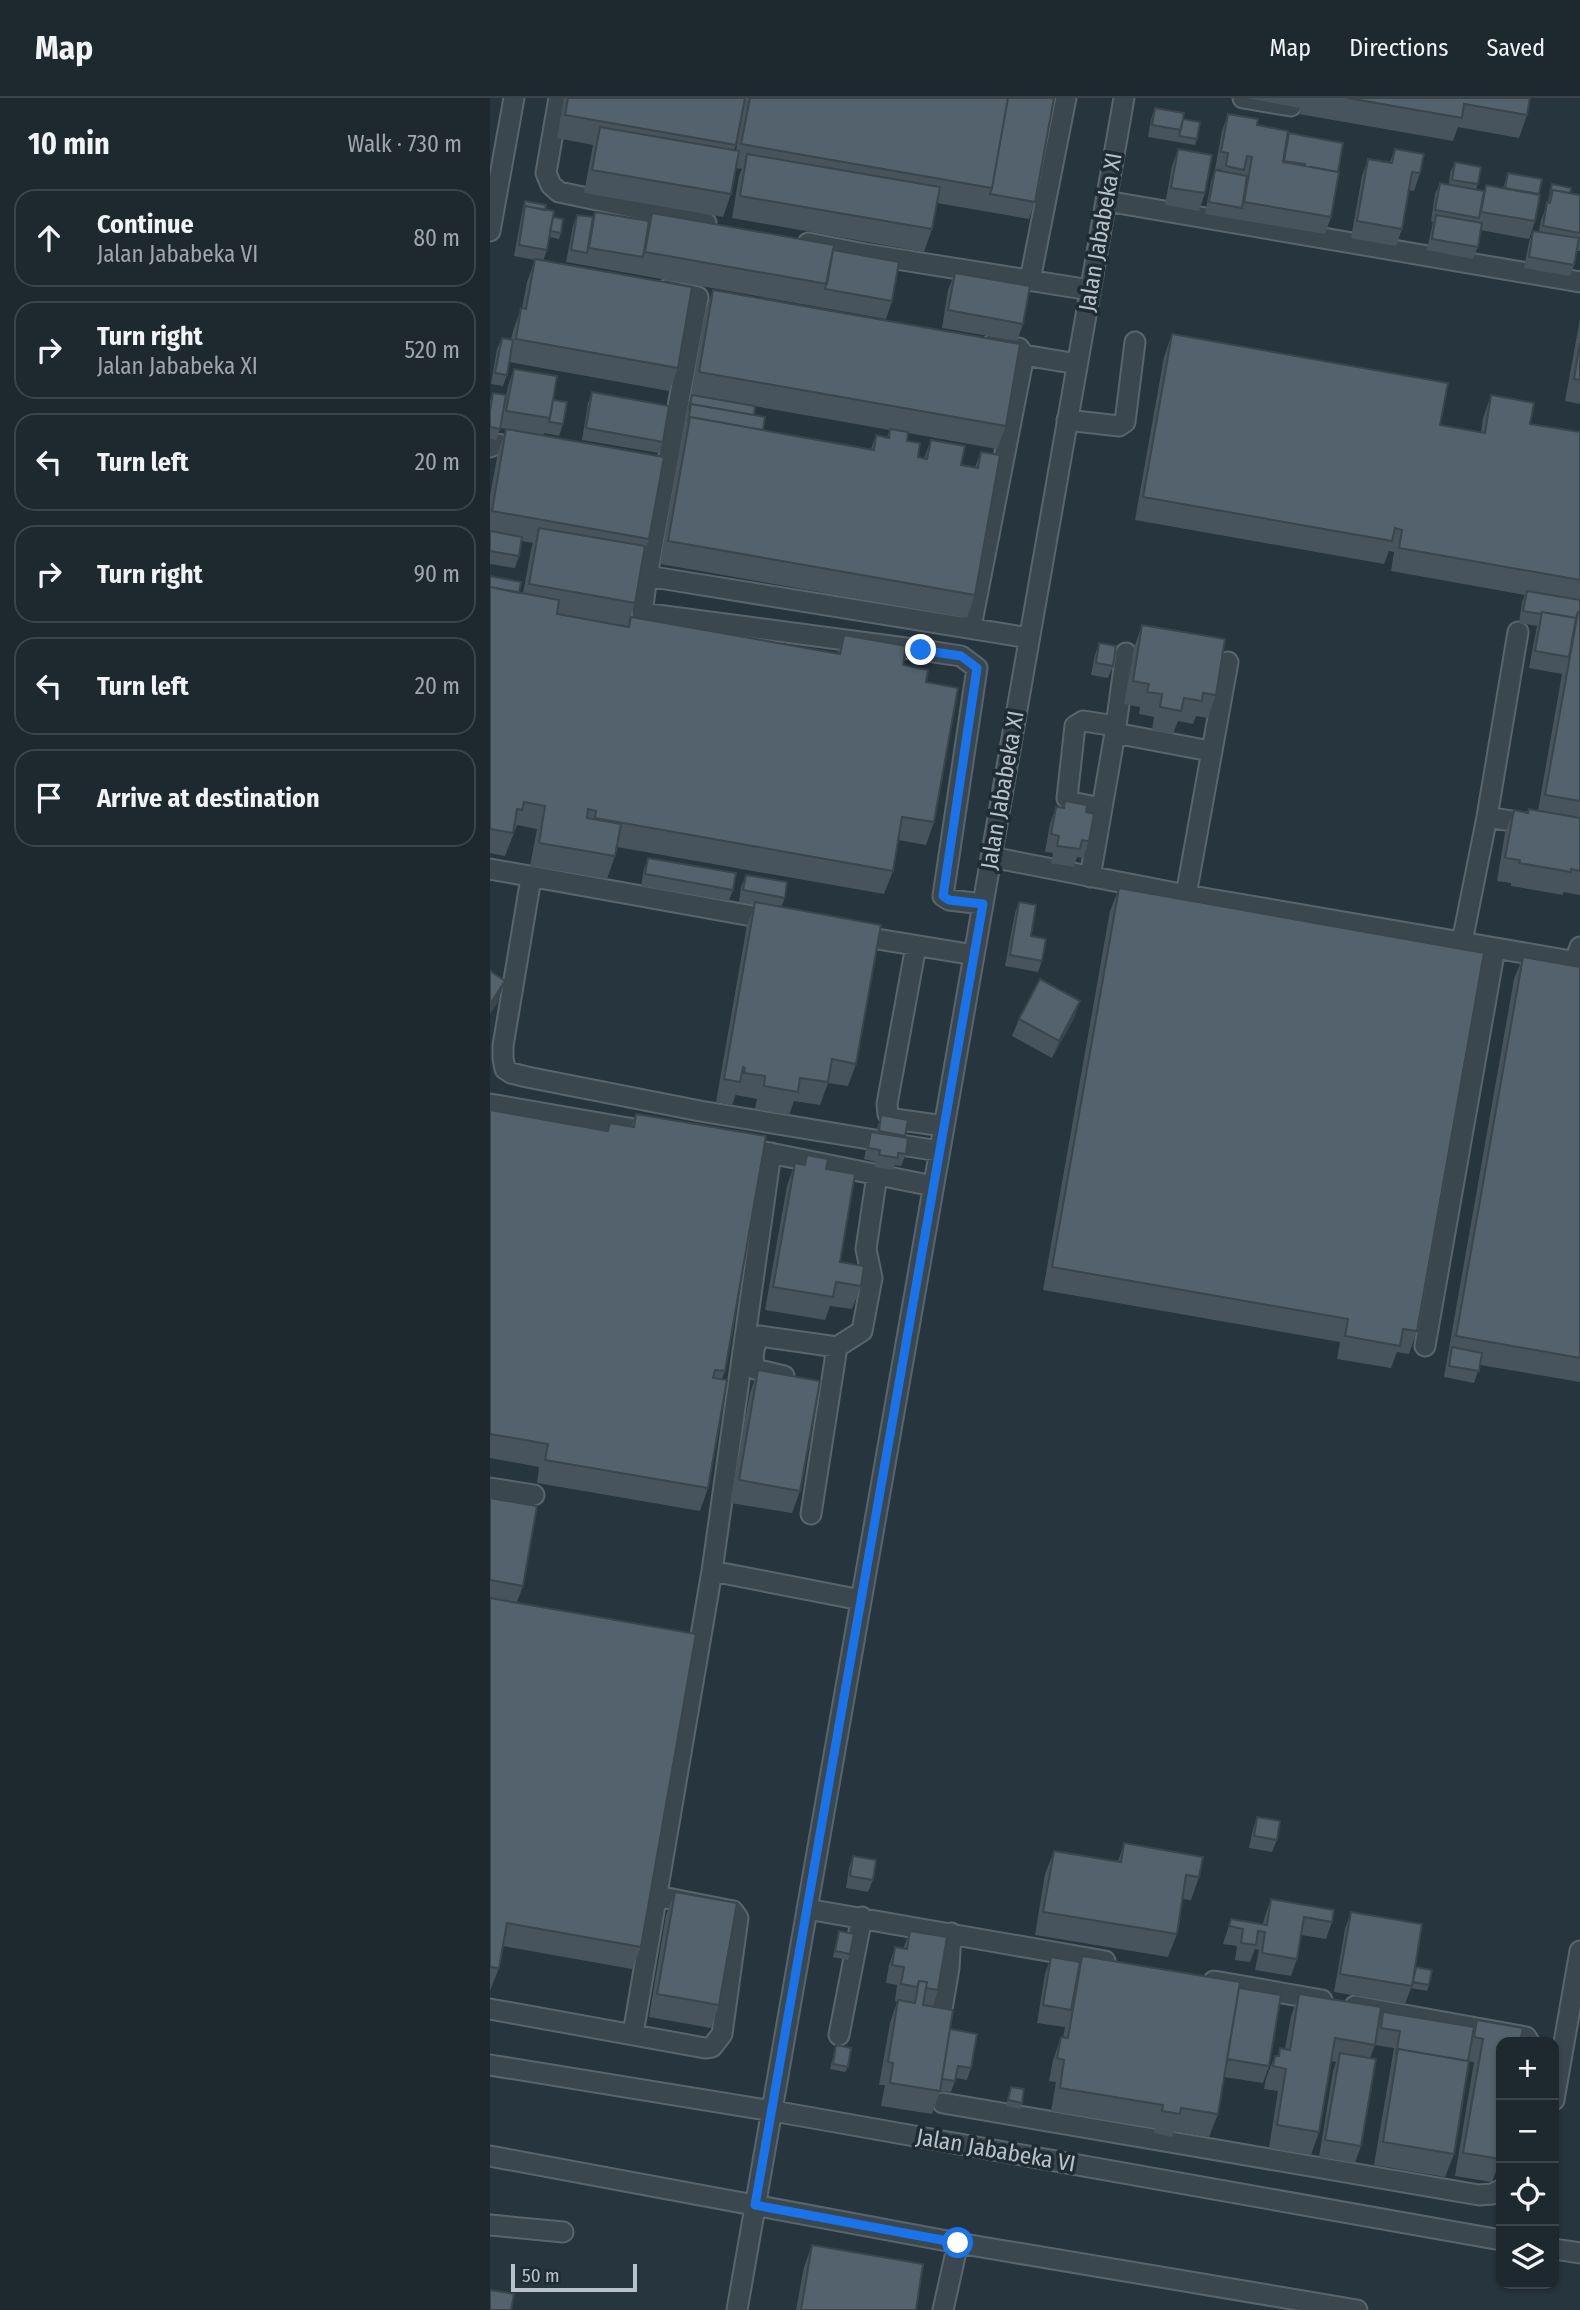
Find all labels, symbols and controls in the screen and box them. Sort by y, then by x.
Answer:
text: Map [35,28,93,68]
text: Map [1270,34,1311,62]
text: Directions [1349,34,1448,62]
text: Saved [1486,34,1545,62]
text: 10 min [28,126,110,162]
text: Walk · 730 m [347,130,462,158]
street label: Jalan Jababeka XI [1072,150,1128,314]
text: Continue [97,209,194,240]
icon: ahead [30,219,68,257]
text: 80 m [413,224,460,252]
text: Jalan Jababeka VI [97,240,258,268]
text: Turn right [97,321,203,352]
icon: right [30,331,68,369]
text: 520 m [404,336,460,364]
text: Jalan Jababeka XI [97,352,258,380]
icon: left [30,443,68,481]
text: Turn left [97,447,189,478]
text: 20 m [415,448,460,476]
icon: right [30,555,68,593]
text: Turn right [97,559,203,590]
text: 90 m [414,560,460,588]
route end [905,634,936,665]
icon: left [30,667,68,705]
text: Turn left [97,671,189,702]
text: 20 m [415,672,460,700]
street label: Jalan Jababeka XI [974,708,1030,872]
icon: arrive [30,779,68,817]
text: Arrive at destination [97,783,320,814]
map controls [1496,2037,1559,2289]
button: + [1496,2037,1559,2100]
button: − [1496,2100,1559,2163]
street label: Jalan Jababeka VI [914,2122,1078,2178]
button: locate [1496,2163,1559,2226]
button: layers [1496,2226,1559,2289]
route start [942,2227,973,2258]
scale bar [511,2261,637,2293]
text: 50 m [522,2264,560,2287]

